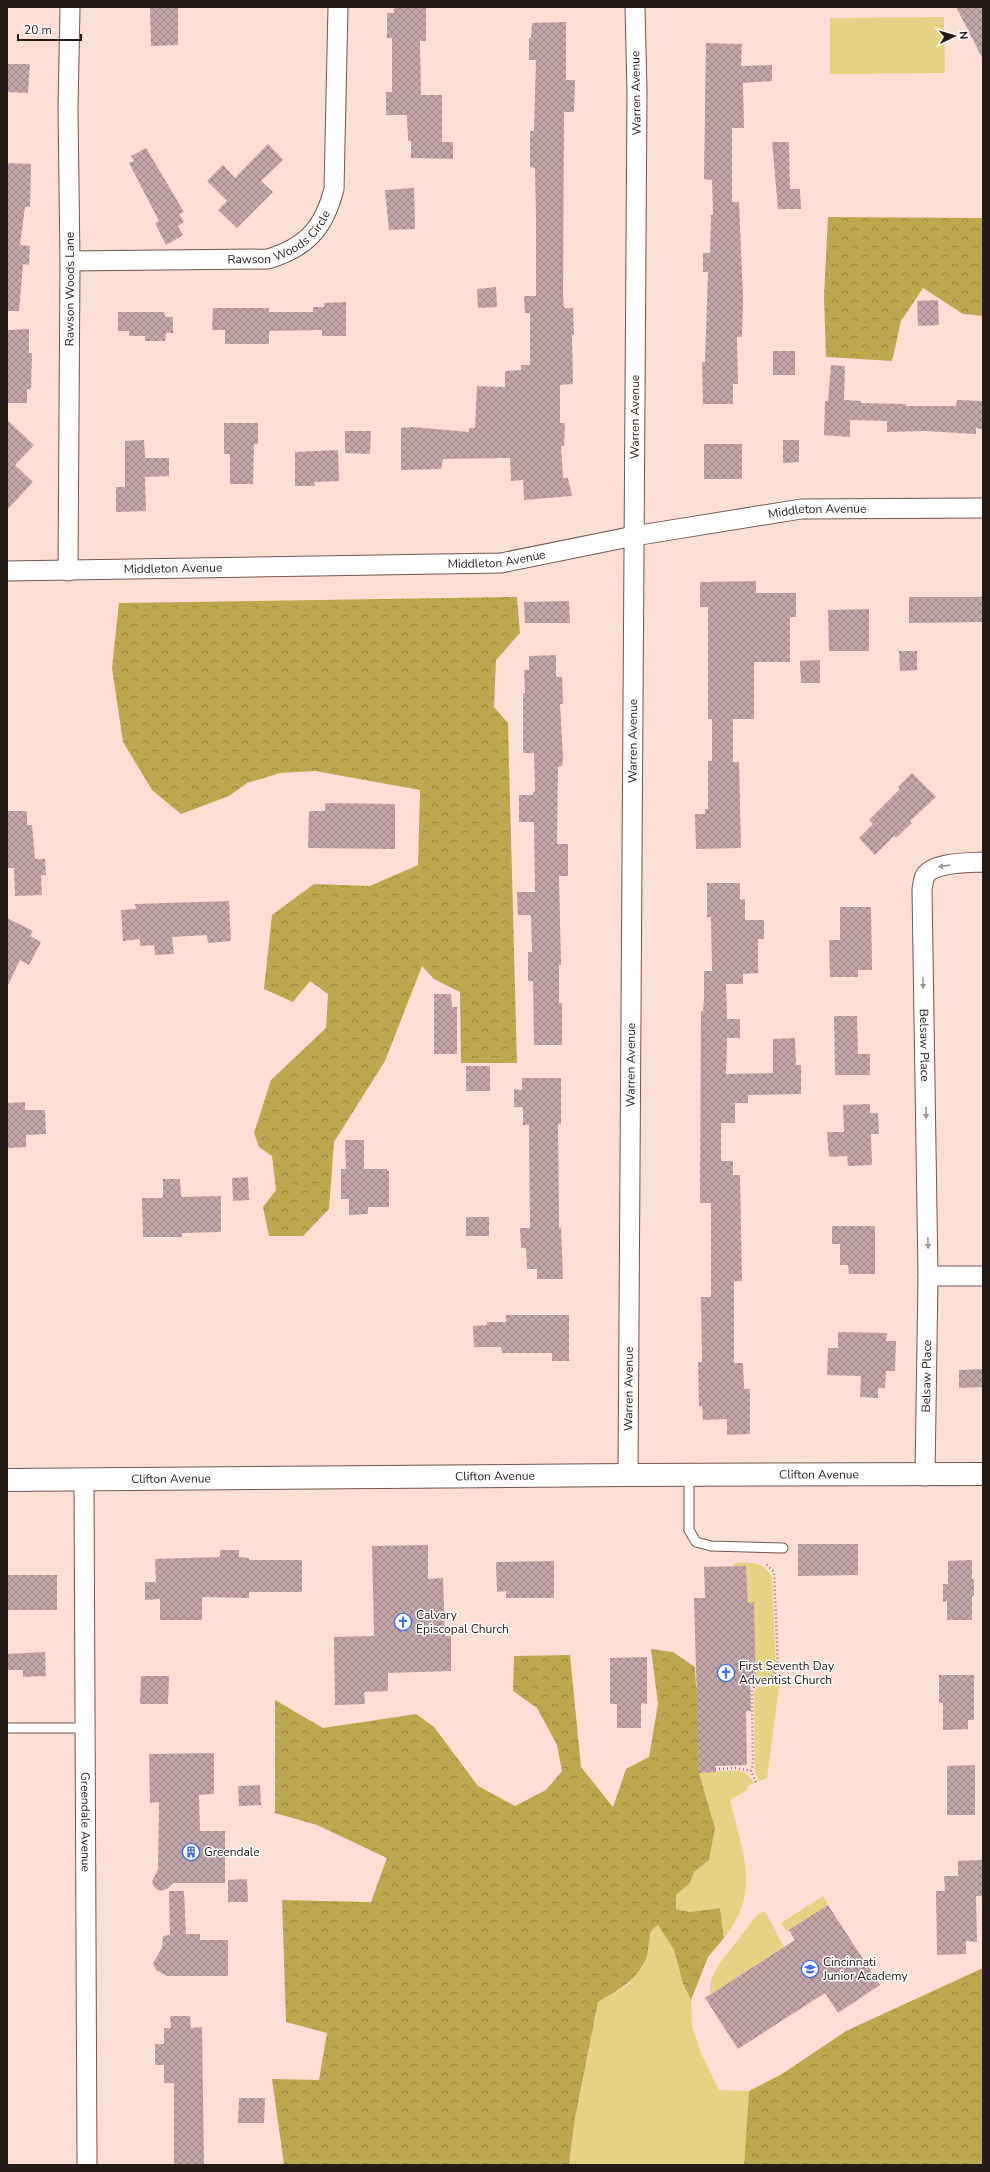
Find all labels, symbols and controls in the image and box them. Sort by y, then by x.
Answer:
scale bar [18,16,81,42]
north arrow [934,16,974,56]
text: 20 m [24,22,52,38]
text: N [956,30,971,40]
street label: Warren Avenue [627,51,645,135]
street label: Rawson Woods Circle [227,208,334,267]
street label: Rawson Woods Lane [61,232,78,346]
street label: Warren Avenue [627,375,643,459]
street label: Middleton Avenue [767,501,866,522]
street label: Middleton Avenue [448,546,547,572]
street label: Middleton Avenue [124,560,222,577]
street label: Warren Avenue [624,699,641,783]
one-way arrow [938,863,950,869]
one-way arrow [920,977,927,989]
street label: Belsaw Place [916,1009,933,1082]
street label: Warren Avenue [622,1023,639,1107]
one-way arrow [922,1107,929,1119]
one-way arrow [925,1237,931,1250]
street label: Belsaw Place [918,1340,935,1412]
street label: Warren Avenue [620,1347,637,1431]
street label: Clifton Avenue [779,1466,859,1483]
street label: Clifton Avenue [455,1468,535,1484]
street label: Clifton Avenue [131,1470,211,1487]
place label: Calvary Episcopal Church [416,1607,509,1637]
church icon: Calvary Episcopal Church [393,1612,413,1632]
place label: First Seventh Day Adventist Church [739,1658,835,1688]
church icon: First Seventh Day Adventist Church [716,1663,736,1683]
street label: Greendale Avenue [77,1772,94,1872]
building icon: Greendale [181,1842,201,1862]
place label: Greendale [204,1844,260,1860]
place label: Cincinnati Junior Academy [822,1954,908,1984]
school or university icon: Cincinnati Junior Academy [800,1959,820,1979]

